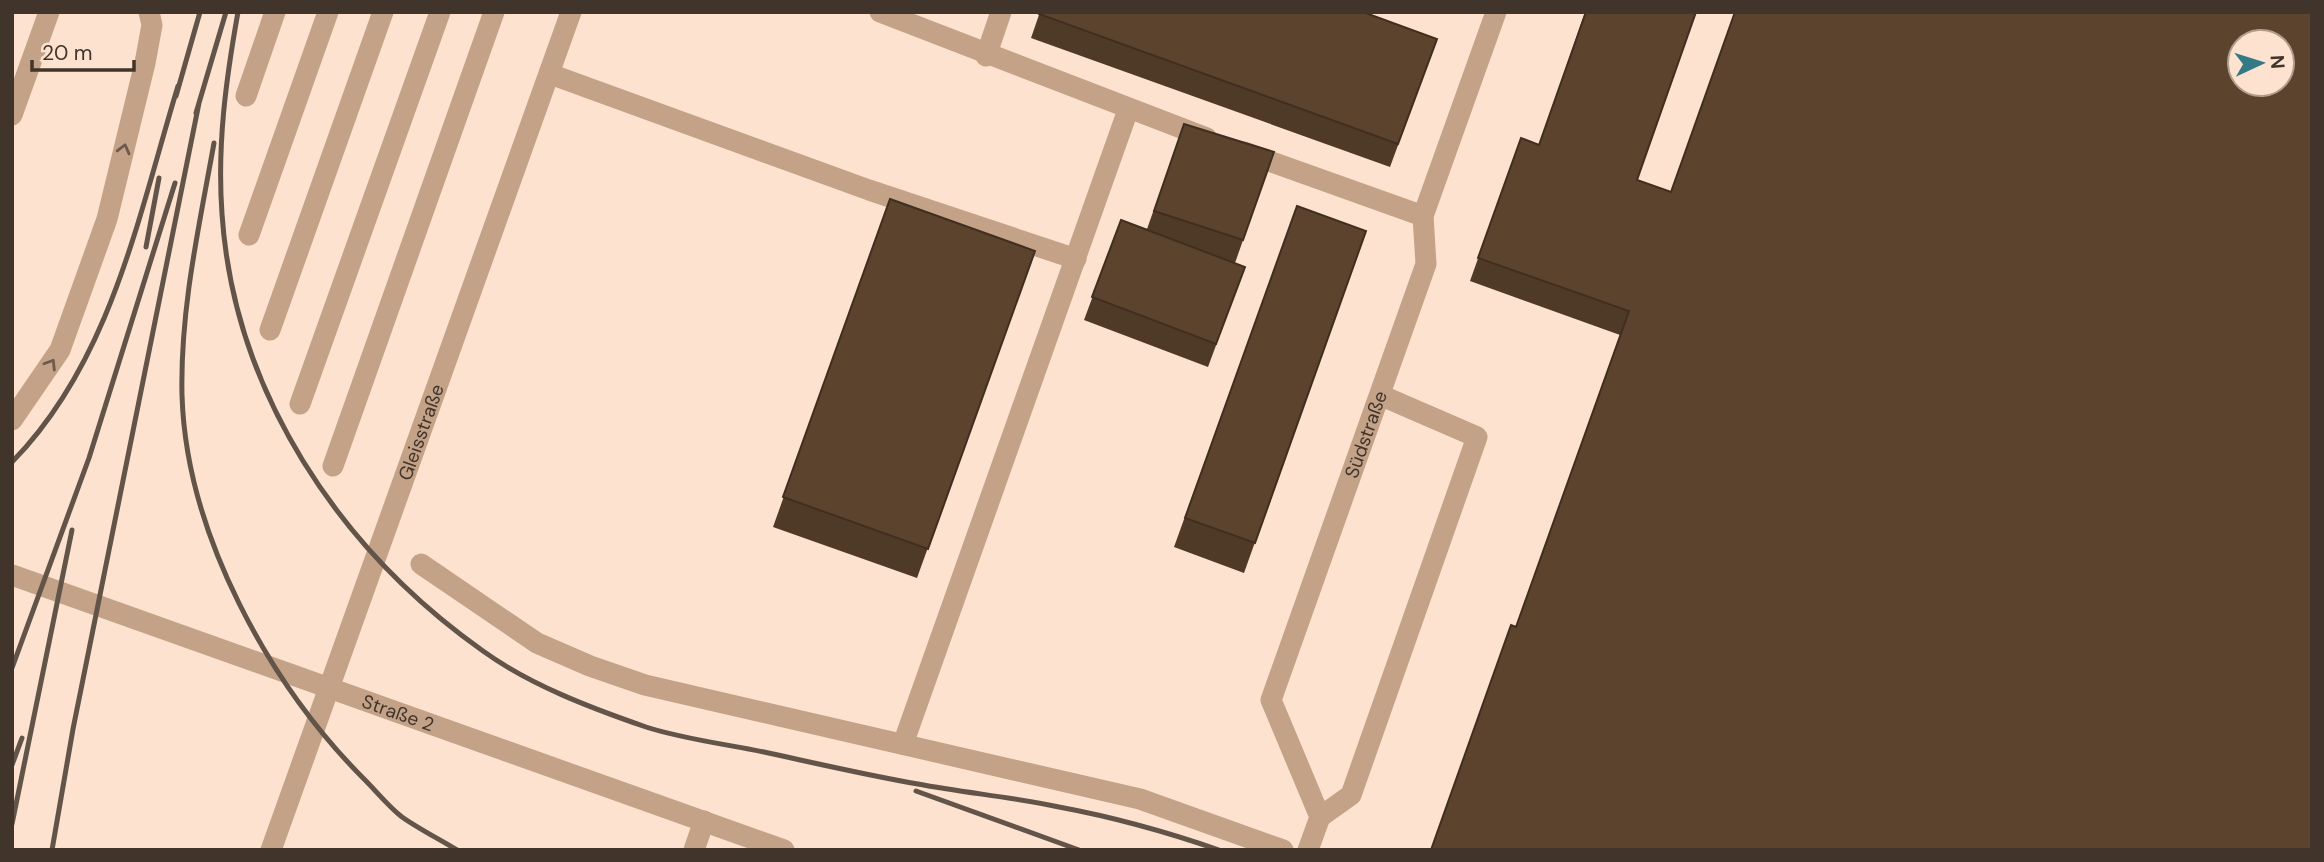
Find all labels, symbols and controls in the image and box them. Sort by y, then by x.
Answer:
scale bar [32,28,133,72]
north arrow [2226,28,2296,98]
text: 20 m [42,39,93,67]
text: N [2265,54,2290,70]
one-way arrow [116,144,130,156]
one-way arrow [43,359,56,372]
street label: Gleisstraße [392,380,449,484]
street label: Südstraße [1338,387,1392,481]
street label: Straße 2 [359,688,438,737]

